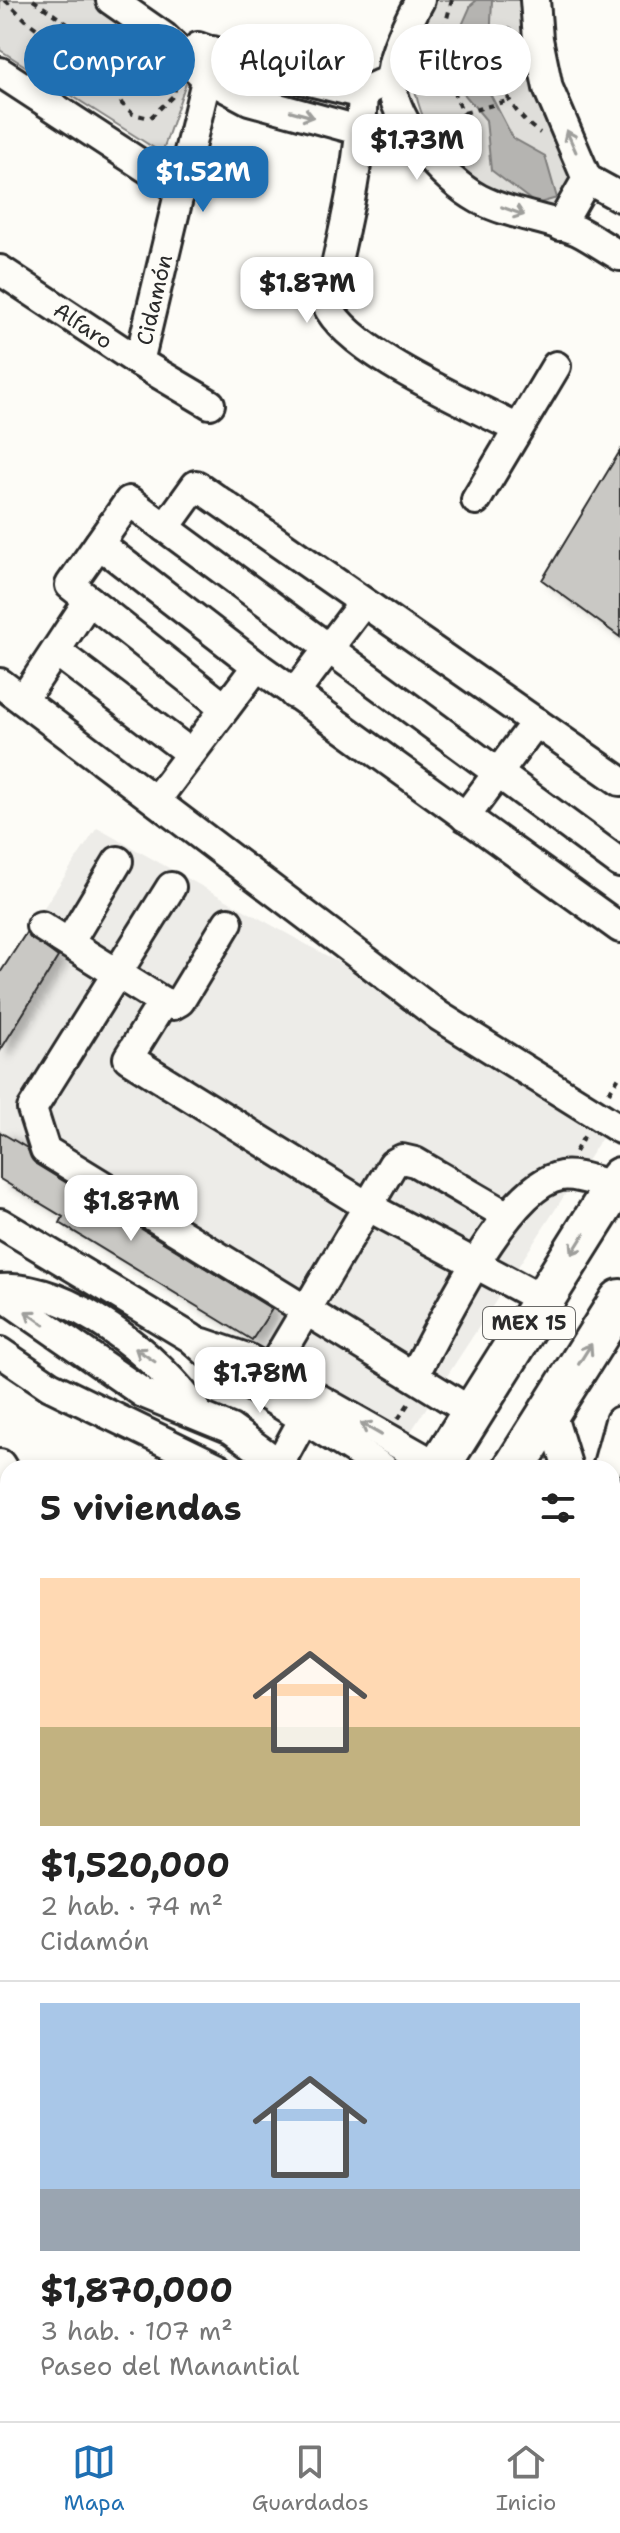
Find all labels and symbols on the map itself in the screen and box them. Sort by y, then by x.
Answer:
one-way arrow [289,108,315,123]
pin: $1.73M [352,114,482,182]
one-way arrow [563,130,578,154]
pin: $1.52M [138,146,268,214]
one-way arrow [500,205,525,220]
street label: Cidamón [129,252,179,348]
pin: $1.87M [242,257,372,325]
street label: Alfaro [48,295,118,356]
pin: $1.87M [66,1175,196,1243]
one-way arrow [570,1232,586,1255]
road number: MEX 15 [483,1307,575,1339]
one-way arrow [25,1310,47,1326]
one-way arrow [577,1344,594,1366]
one-way arrow [135,1347,157,1363]
pin: $1.78M [195,1347,325,1415]
one-way arrow [360,1421,383,1437]

